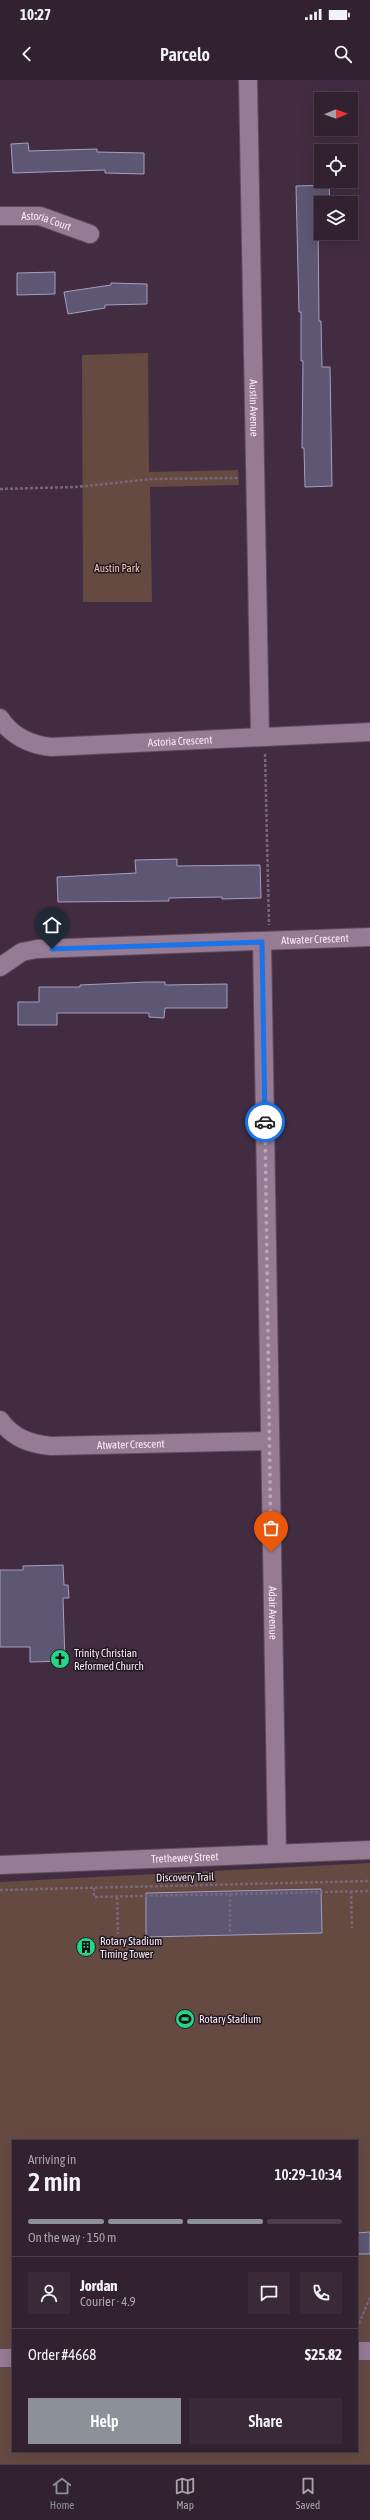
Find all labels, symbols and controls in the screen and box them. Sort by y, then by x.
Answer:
text: 10:27 [20,6,51,23]
icon: back [16,43,38,65]
icon: search [332,43,354,65]
text: Parcelo [160,44,210,65]
north arrow [314,92,358,136]
map controls [314,92,358,240]
button: locate [314,144,358,188]
button: layers [314,196,358,240]
street label: Astoria Court [21,210,73,233]
street label: Austin Avenue [247,379,261,437]
park label: Austin Park [94,562,140,574]
street label: Astoria Crescent [148,733,213,748]
pin [35,908,69,949]
icon: home [41,914,63,936]
street label: Atwater Crescent [281,932,349,946]
courier [245,1102,285,1142]
icon: car [254,1111,276,1133]
street label: Atwater Crescent [97,1437,165,1451]
pin [254,1511,288,1552]
icon: bag [260,1517,282,1539]
street label: Adair Avenue [267,1586,279,1640]
place label: Trinity Christian Reformed Church [74,1647,144,1672]
church icon: Trinity Christian Reformed Church [49,1648,71,1670]
street label: Trethewey Street [151,1850,219,1865]
street label: Discovery Trail [156,1870,214,1884]
place label: Rotary Stadium Timing Tower [100,1935,162,1960]
building icon: Rotary Stadium Timing Tower [75,1936,97,1958]
sports icon: Rotary Stadium [174,2008,196,2030]
place label: Rotary Stadium [199,2013,261,2025]
text: Arriving in [28,2152,76,2167]
text: 10:29–10:34 [274,2166,342,2183]
text: 2 min [28,2167,81,2197]
text: On the way · 150 m [28,2230,116,2245]
button: person [28,2272,70,2314]
button: chat [248,2272,290,2314]
button: phone [300,2272,342,2314]
text: Jordan [80,2277,118,2294]
text: Courier · 4.9 [80,2294,136,2309]
text: Order #4668 [28,2346,96,2363]
text: $25.82 [305,2346,342,2363]
button: Help [28,2398,181,2444]
button: Share [189,2398,342,2444]
tab: Home [50,2475,74,2511]
tab: Map [174,2475,196,2511]
tab: Saved [296,2475,320,2511]

